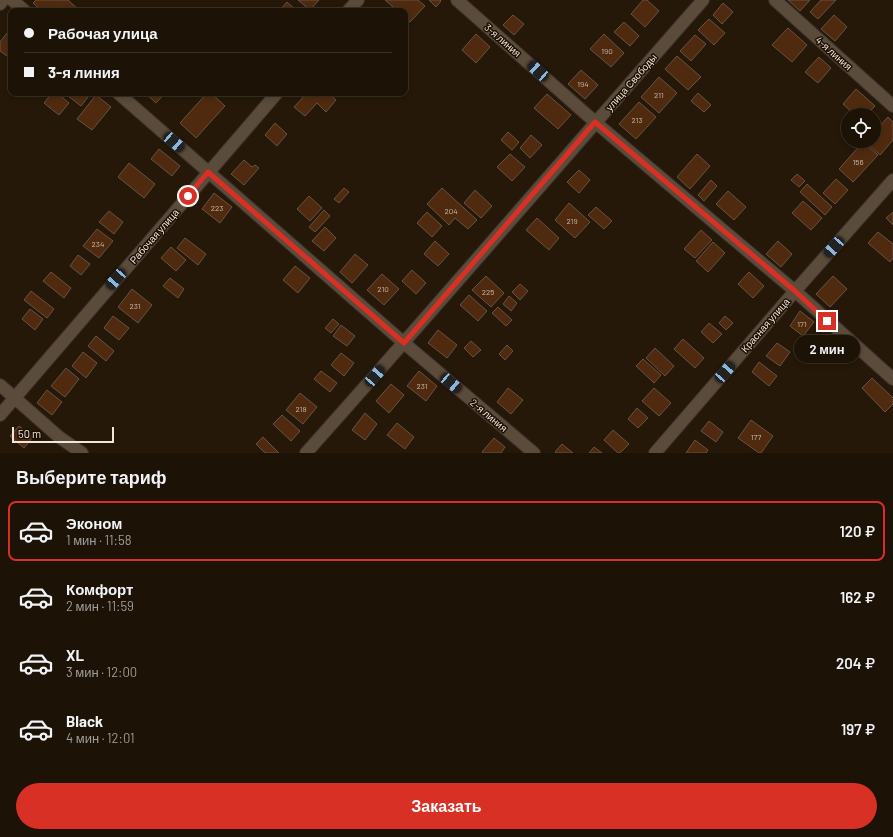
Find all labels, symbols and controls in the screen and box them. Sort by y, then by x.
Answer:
street label: 3-я линия [482,21,524,59]
text: Рабочая улица [48,24,158,42]
street label: 4-я линия [813,34,855,72]
house number: 190 [601,46,613,56]
street label: улица Свободы [603,51,659,113]
car [525,59,551,83]
text: 3-я линия [48,63,120,81]
house number: 194 [577,79,589,89]
house number: 211 [654,90,664,100]
map controls [841,108,881,148]
button: locate [841,108,881,148]
house number: 213 [631,115,643,125]
car [161,130,187,154]
house number: 156 [852,157,864,167]
route start [179,187,197,205]
house number: 223 [211,203,223,213]
street label: Рабочая улица [127,206,181,266]
house number: 204 [444,206,458,216]
house number: 219 [566,216,578,226]
car [822,234,846,260]
house number: 234 [92,239,104,249]
car [104,266,128,292]
house number: 210 [377,284,389,294]
house number: 225 [482,287,494,297]
street label: Красная улица [738,295,792,355]
house number: 231 [129,301,141,311]
route end [818,312,836,330]
house number: 171 [797,319,807,329]
callout: 2 мин [794,335,860,363]
text: 2 мин [809,341,845,357]
car [713,359,737,385]
car [363,363,387,389]
car [438,371,464,395]
house number: 231 [416,381,428,391]
street label: 2-я линия [468,396,510,434]
house number: 218 [295,404,307,414]
scale bar [12,425,114,444]
text: 50 m [18,427,41,440]
house number: 177 [751,432,761,442]
text: Выберите тариф [16,466,167,488]
icon: car [18,513,54,549]
text: Эконом [66,514,122,532]
text: 120 ₽ [839,522,875,540]
text: 1 мин · 11:58 [66,532,131,548]
icon: car [18,579,54,615]
text: Комфорт [66,580,133,598]
text: 162 ₽ [840,588,875,606]
text: 2 мин · 11:59 [66,598,134,614]
icon: car [18,645,54,681]
text: XL [66,646,84,664]
text: 204 ₽ [836,654,875,672]
text: 3 мин · 12:00 [66,664,137,680]
icon: car [18,711,54,747]
text: Black [66,712,103,730]
text: 197 ₽ [841,720,875,738]
text: 4 мин · 12:01 [66,730,135,746]
button: Заказать [16,783,877,829]

